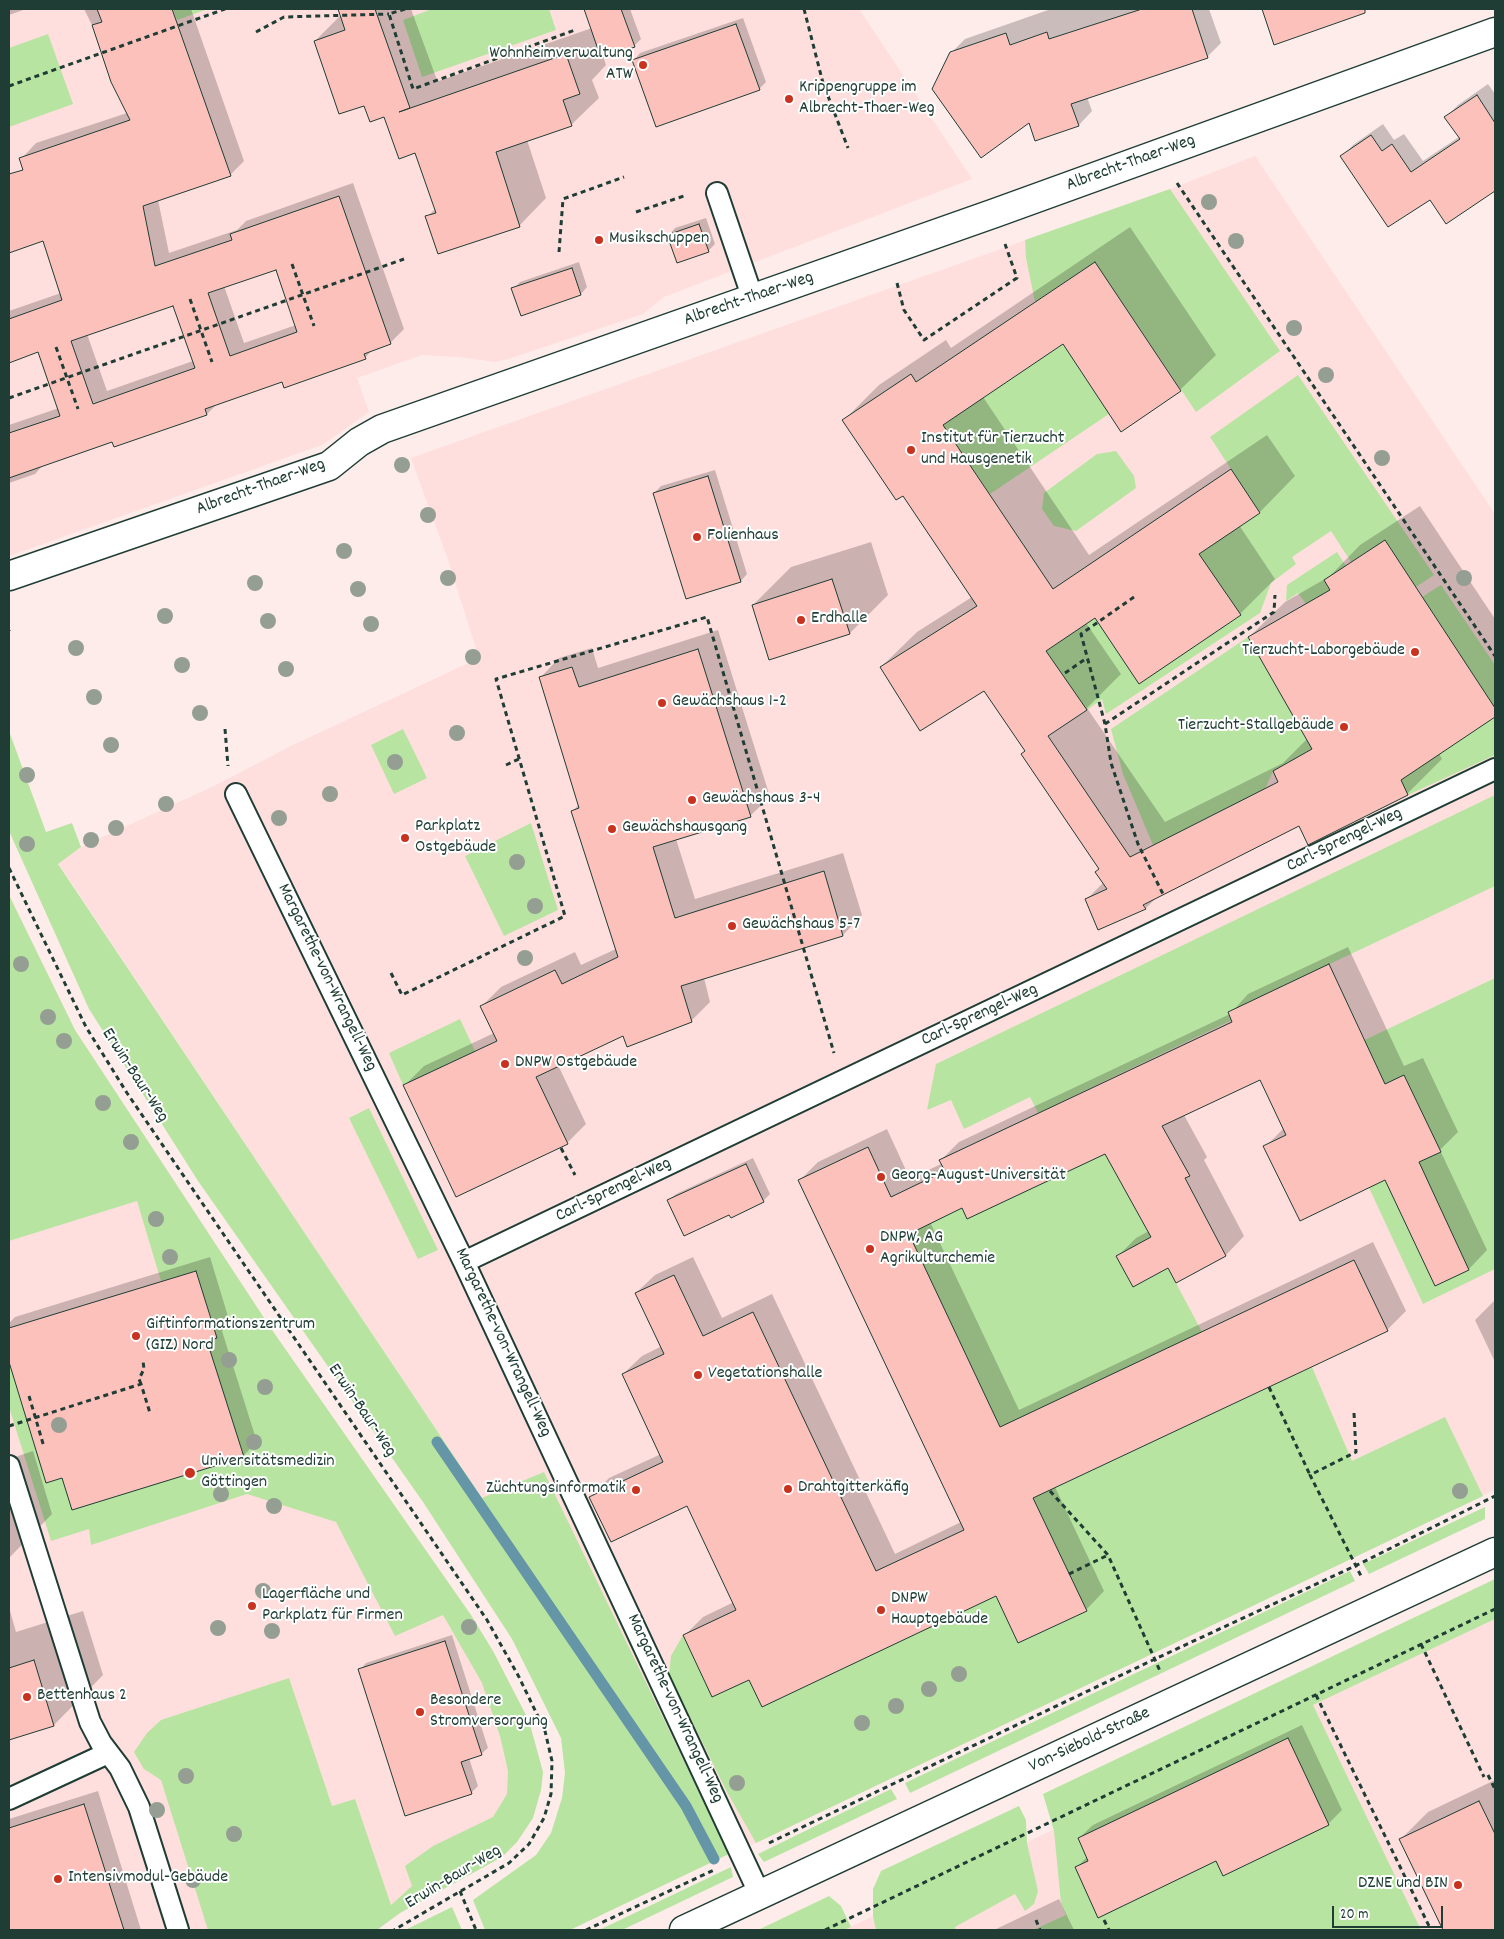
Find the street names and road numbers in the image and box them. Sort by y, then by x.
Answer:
street label: Albrecht-Thaer-Weg [1064,131,1198,197]
street label: Albrecht-Thaer-Weg [681,268,817,332]
street label: Albrecht-Thaer-Weg [194,455,328,521]
street label: Carl-Sprengel-Weg [1284,804,1406,878]
street label: Margarethe-von-Wrangell-Weg [271,881,381,1075]
street label: Carl-Sprengel-Weg [918,980,1042,1052]
street label: Erwin-Baur-Weg [96,1025,172,1127]
street label: Carl-Sprengel-Weg [553,1154,675,1228]
street label: Margarethe-von-Wrangell-Weg [449,1245,555,1441]
street label: Erwin-Baur-Weg [322,1360,400,1462]
street label: Margarethe-von-Wrangell-Weg [621,1611,727,1807]
street label: Von-Siebold-Straße [1026,1703,1154,1779]
street label: Erwin-Baur-Weg [402,1841,506,1915]

